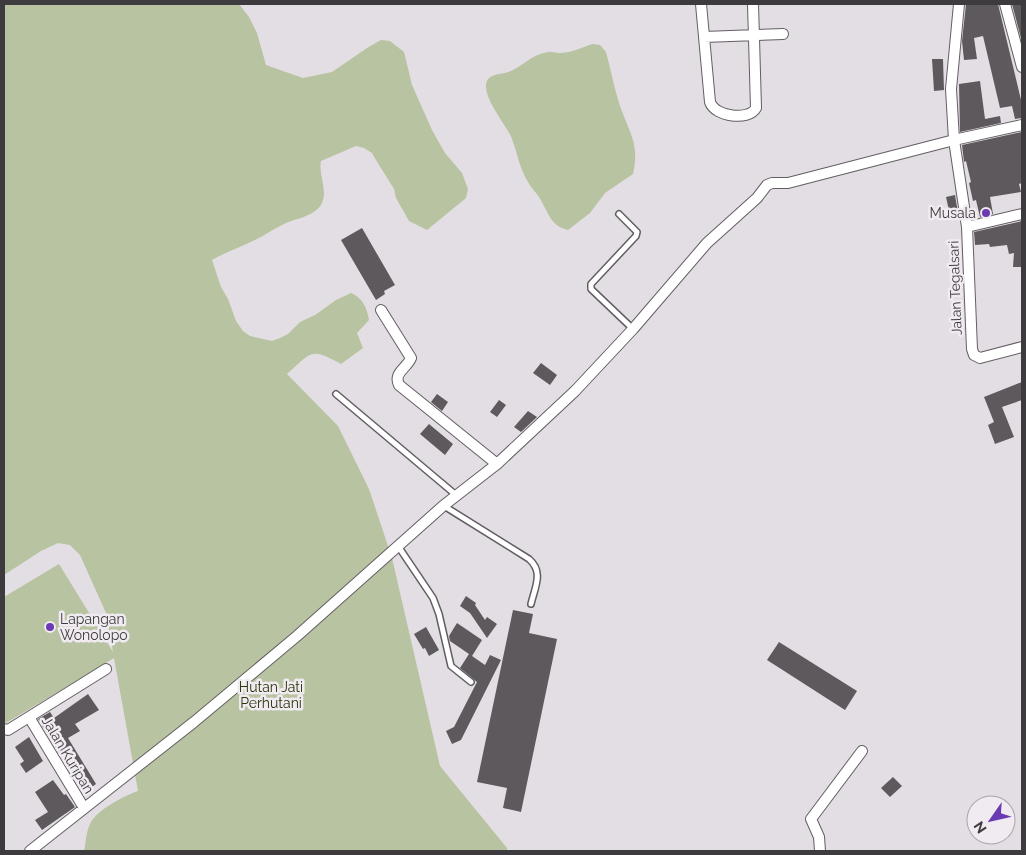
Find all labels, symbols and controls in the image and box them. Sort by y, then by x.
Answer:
place label: Musala [930,205,976,221]
marker: Musala [980,207,992,219]
street label: Jalan Tegalsari [945,240,965,336]
place label: Lapangan Wonolopo [60,611,128,643]
marker: Lapangan Wonolopo [44,621,56,633]
park label: Hutan Jati Perhutani [239,679,303,711]
street label: Jalan Kuripan [39,714,97,796]
north arrow [966,795,1016,845]
text: N [971,818,990,836]

